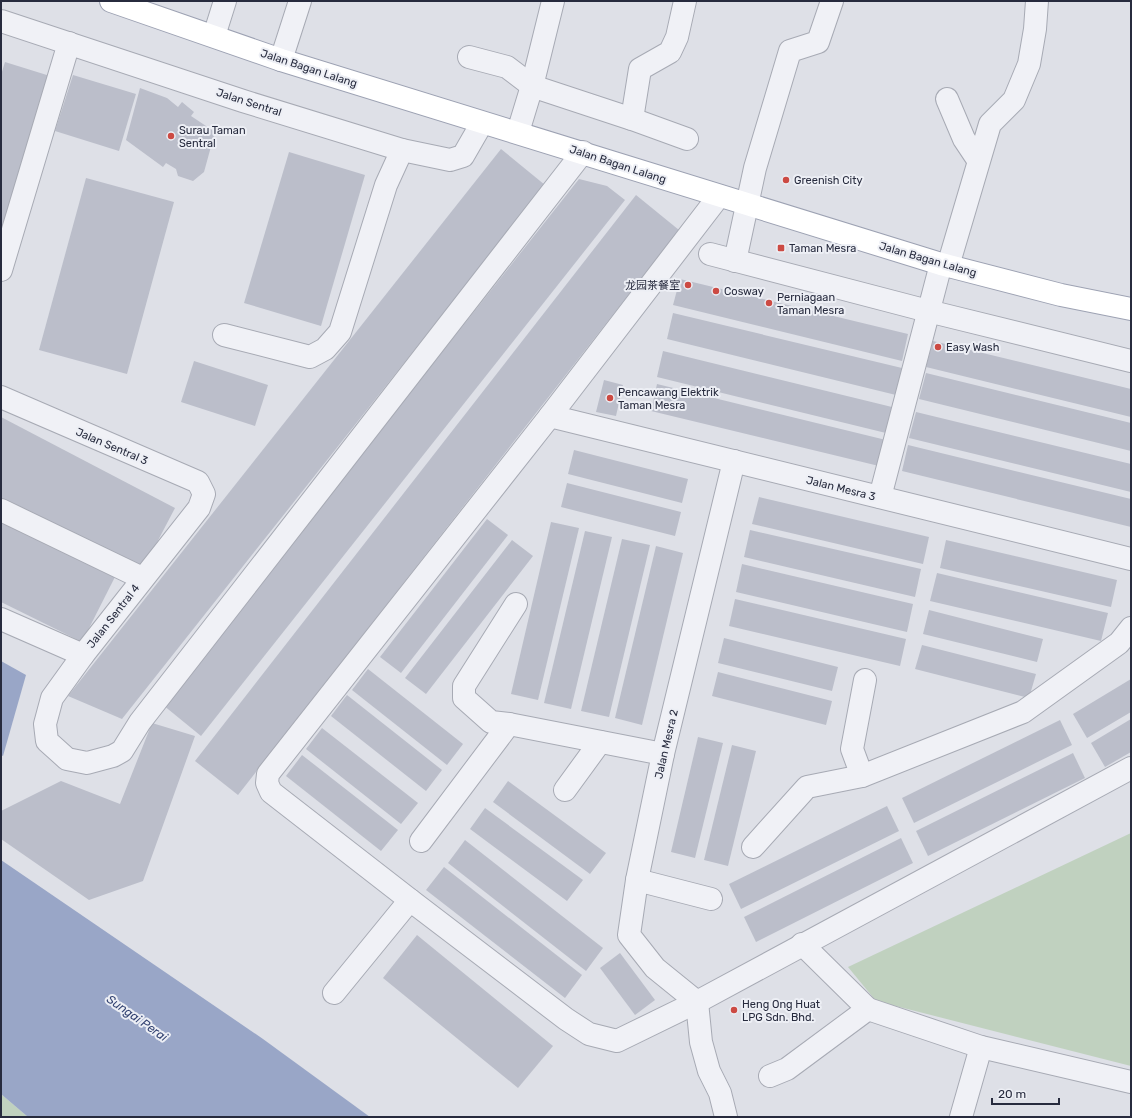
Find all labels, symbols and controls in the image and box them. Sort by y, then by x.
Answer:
street label: Jalan Bagan Lalang [259,47,359,90]
street label: Jalan Sentral [215,86,283,119]
place label: Surau Taman Sentral [179,124,246,150]
marker: Surau Taman Sentral [166,131,176,141]
street label: Jalan Bagan Lalang [568,143,668,186]
place label: Greenish City [794,174,863,187]
marker: Greenish City [781,175,791,185]
street label: Jalan Bagan Lalang [878,239,978,280]
place label: Taman Mesra [789,242,856,255]
marker: Taman Mesra [776,243,786,253]
place label: 龙园茶餐室 [625,279,680,292]
marker: 龙园茶餐室 [683,280,693,290]
place label: Cosway [724,285,764,298]
marker: Cosway [711,286,721,296]
place label: Perniagaan Taman Mesra [777,291,844,317]
marker: Perniagaan Taman Mesra [764,298,774,308]
place label: Easy Wash [946,341,999,354]
marker: Easy Wash [933,342,943,352]
place label: Pencawang Elektrik Taman Mesra [618,386,719,412]
marker: Pencawang Elektrik Taman Mesra [605,393,615,403]
street label: Jalan Sentral 3 [74,425,150,468]
street label: Jalan Mesra 3 [805,474,877,503]
street label: Jalan Sentral 4 [84,582,142,651]
street label: Jalan Mesra 2 [652,708,681,780]
water label: Sungai Perai [104,992,171,1045]
place label: Heng Ong Huat LPG Sdn. Bhd. [742,998,821,1024]
marker: Heng Ong Huat LPG Sdn. Bhd. [729,1005,739,1015]
scale bar [992,1080,1059,1106]
text: 20 m [998,1087,1026,1101]

